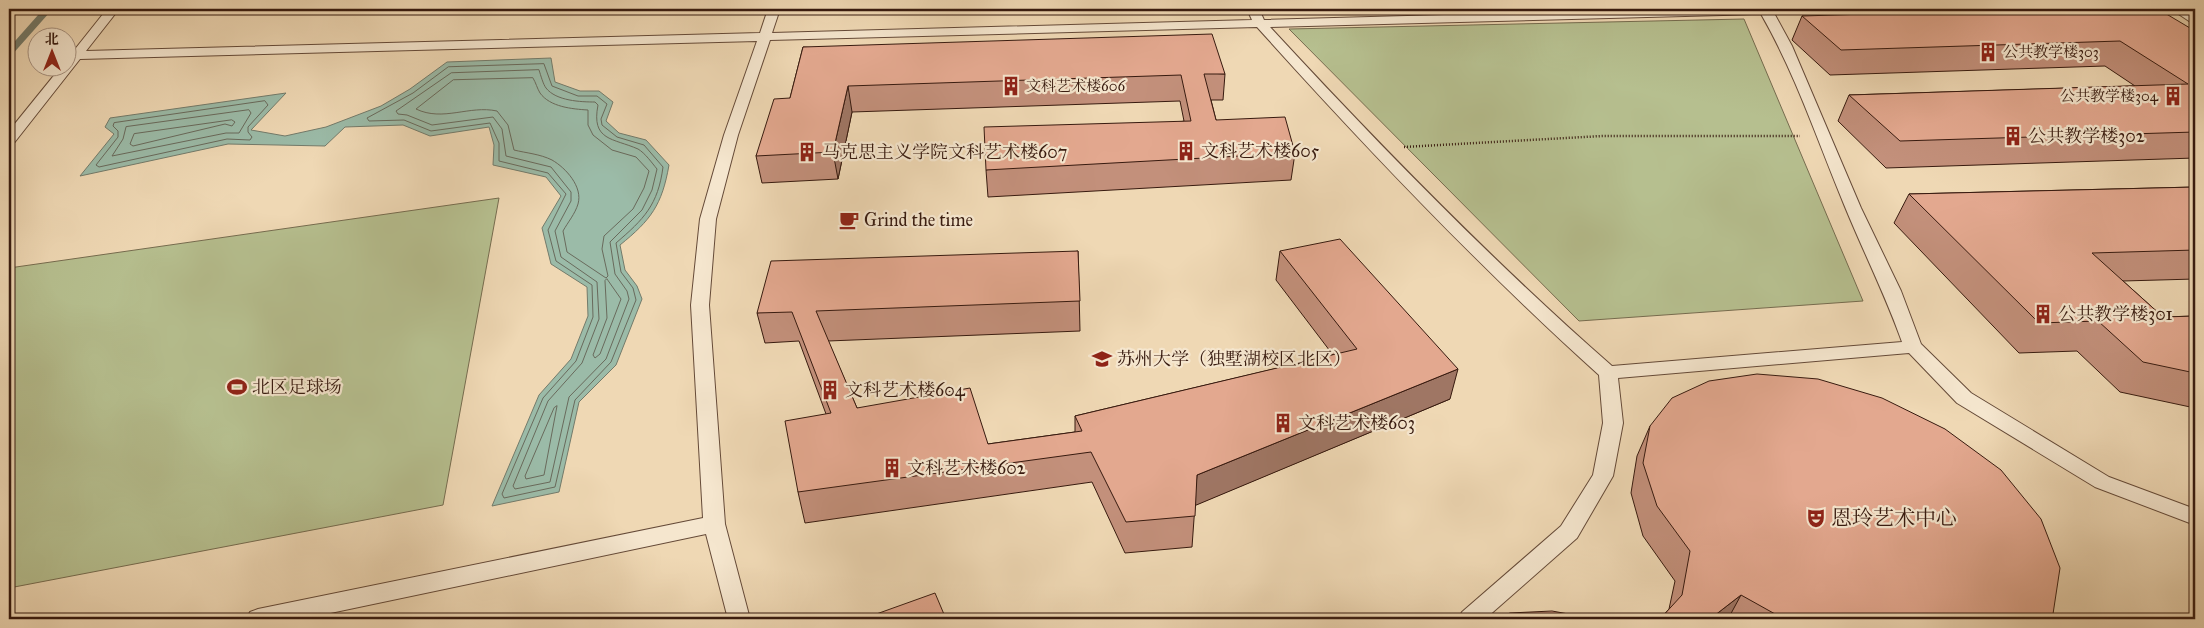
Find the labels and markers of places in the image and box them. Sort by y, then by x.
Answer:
building icon: 公共教学楼303 [1977,41,1999,63]
place label: 公共教学楼303 [2003,43,2099,61]
building icon: 文科艺术楼606 [1000,75,1022,97]
place label: 文科艺术楼606 [1026,77,1126,95]
building icon: 公共教学楼304 [2162,85,2184,107]
place label: 公共教学楼304 [2060,87,2159,105]
building icon: 公共教学楼302 [2002,125,2024,147]
place label: 公共教学楼302 [2028,125,2145,147]
building icon: 文科艺术楼605 [1175,140,1197,162]
place label: 文科艺术楼605 [1201,140,1320,162]
building icon: 马克思主义学院文科艺术楼607 [796,141,818,163]
place label: 马克思主义学院文科艺术楼607 [822,141,1067,163]
cafe icon: Grind the time [838,209,860,231]
place label: Grind the time [864,209,973,231]
building icon: 公共教学楼301 [2032,303,2054,325]
place label: 公共教学楼301 [2058,303,2173,325]
school or university icon: 苏州大学（独墅湖校区北区） [1091,348,1113,370]
place label: 苏州大学（独墅湖校区北区） [1117,348,1351,370]
sports icon: 北区足球场 [226,376,248,398]
place label: 北区足球场 [252,376,342,398]
building icon: 文科艺术楼604 [819,379,841,401]
place label: 文科艺术楼604 [845,379,966,401]
building icon: 文科艺术楼603 [1272,412,1294,434]
place label: 文科艺术楼603 [1298,412,1415,434]
building icon: 文科艺术楼602 [881,457,903,479]
place label: 文科艺术楼602 [907,457,1026,479]
place label: 恩玲艺术中心 [1831,505,1957,531]
theatre icon: 恩玲艺术中心 [1805,507,1827,529]

